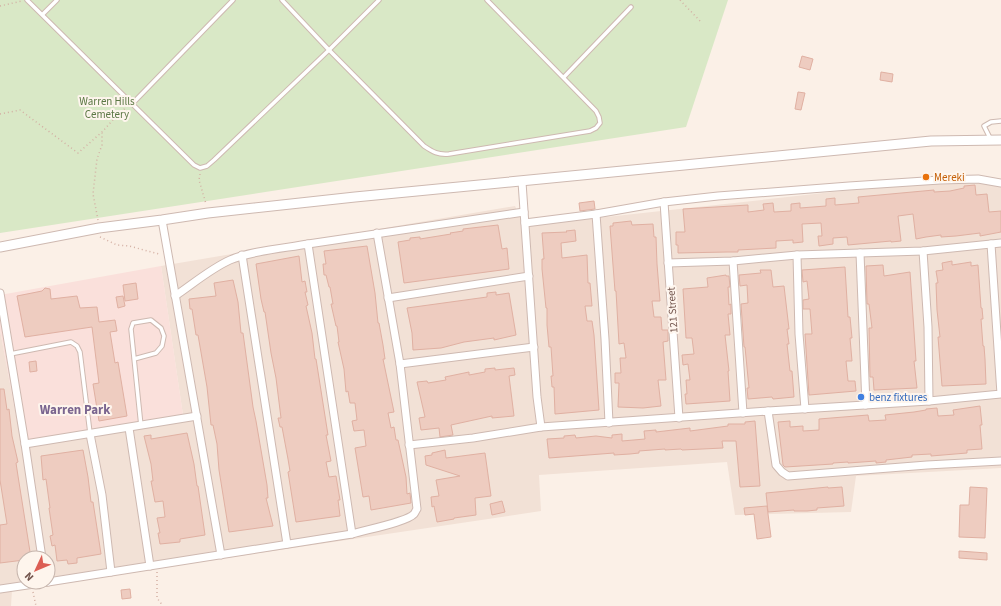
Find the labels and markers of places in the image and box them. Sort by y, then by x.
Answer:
place label: Mereki [934,170,965,185]
marker: Mereki [921,172,931,182]
place label: benz fixtures [869,390,928,405]
marker: benz fixtures [856,392,866,402]

